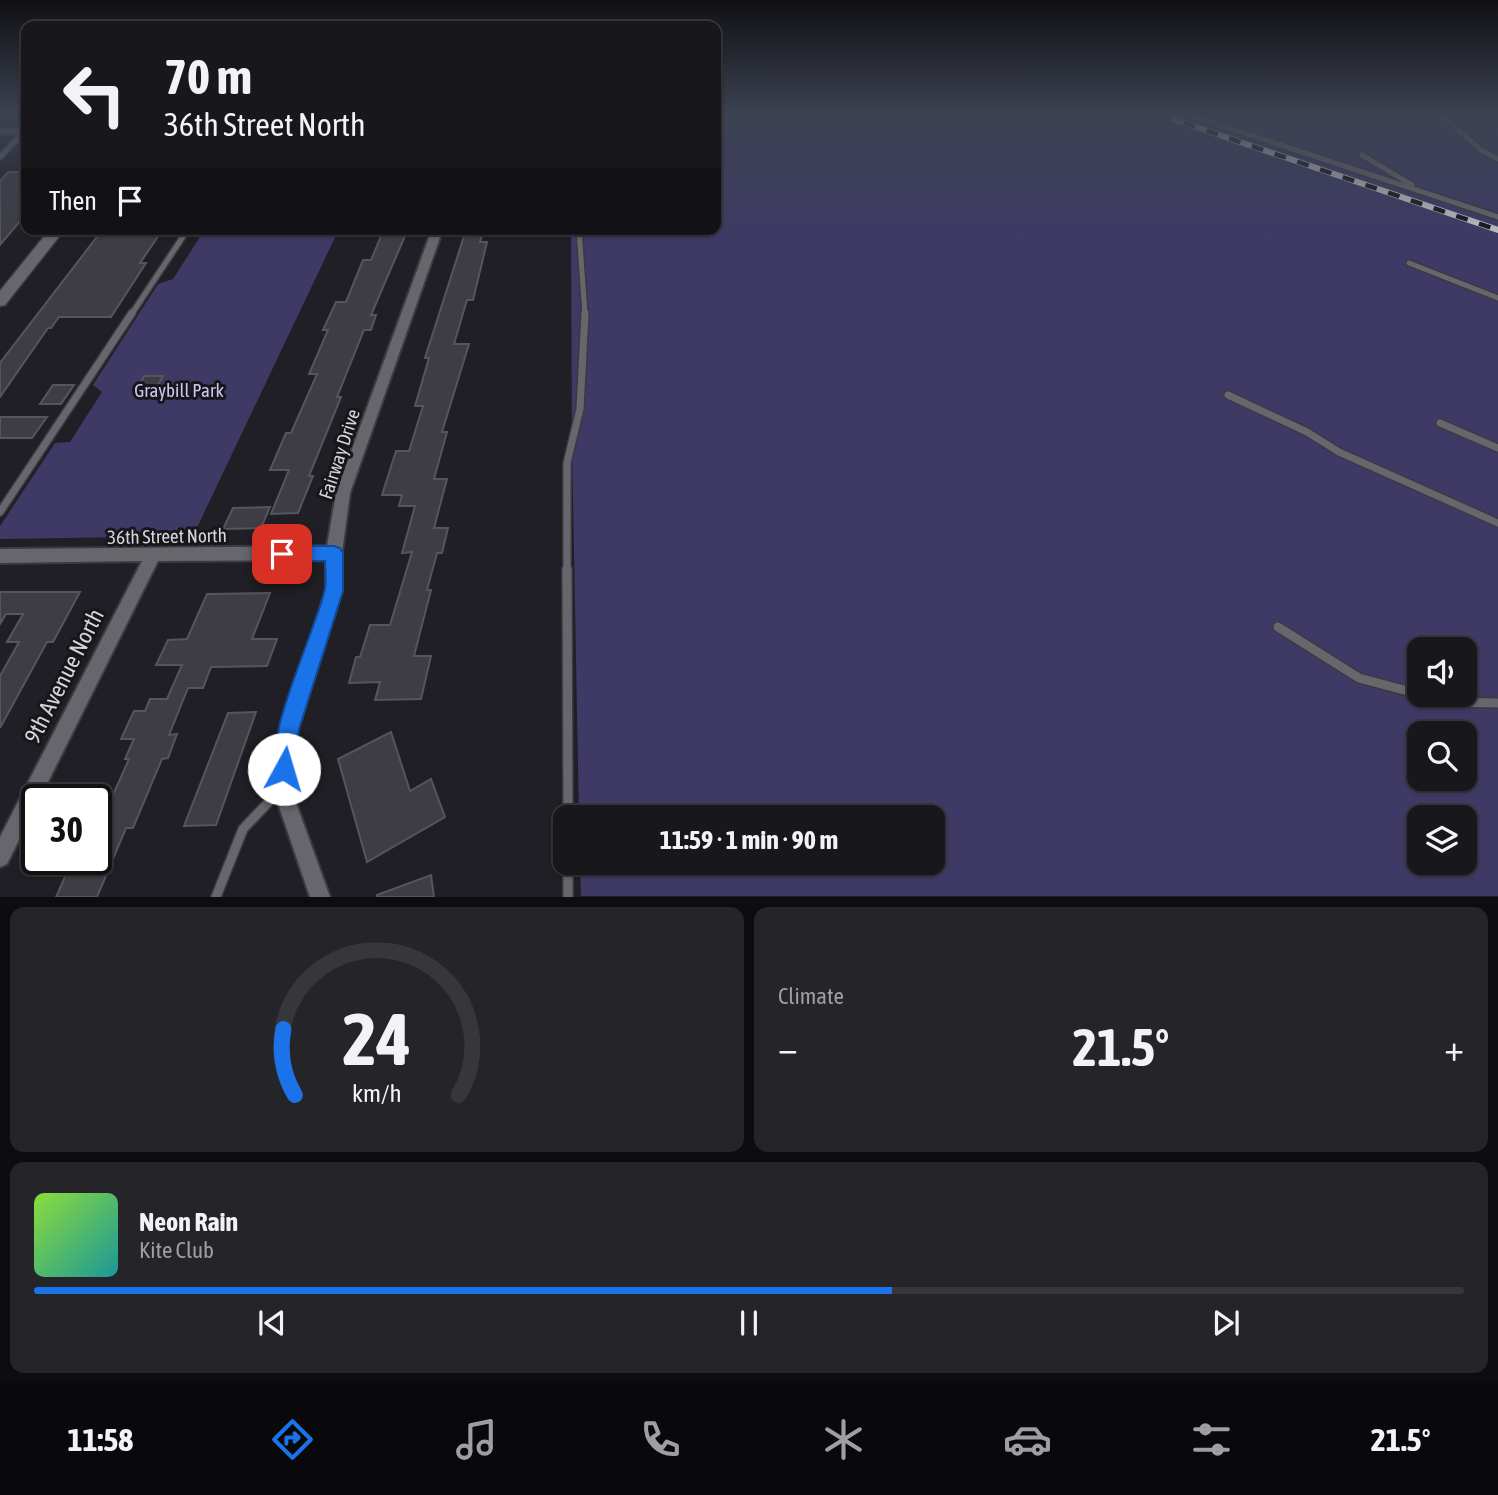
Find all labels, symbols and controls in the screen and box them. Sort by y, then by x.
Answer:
text: 70 m [164,48,252,104]
icon: left [49,49,140,140]
text: 36th Street North [164,106,366,143]
icon: arrive [111,182,149,220]
text: Then [49,186,97,216]
park label: Graybill Park [134,379,225,401]
street label: Fairway Drive [314,406,364,502]
street label: 36th Street North [107,524,227,548]
pin [252,524,312,584]
icon: arrive [263,535,301,573]
street label: 9th Avenue North [19,604,109,748]
map controls [1407,637,1477,875]
button: sound [1407,637,1477,707]
button: search [1407,721,1477,791]
position arrow [247,732,321,806]
speed limit sign: 30 [21,784,112,875]
button: layers [1407,805,1477,875]
text: 11:59 · 1 min · 90 m [660,825,838,855]
text: Climate [778,983,844,1009]
text: 24 [343,998,411,1081]
text: 21.5° [1073,1017,1169,1077]
text: − [778,1026,798,1069]
text: + [1444,1026,1464,1069]
text: km/h [352,1079,402,1107]
text: Neon Rain [139,1207,238,1237]
text: Kite Club [139,1237,214,1263]
icon: previous [253,1304,291,1342]
icon: pause [730,1304,768,1342]
icon: next [1207,1304,1245,1342]
icon: directions [268,1415,317,1464]
icon: music [452,1415,501,1464]
icon: phone [636,1415,685,1464]
icon: climate [819,1415,868,1464]
icon: car [1003,1415,1052,1464]
icon: filters [1187,1415,1236,1464]
text: 11:58 [67,1421,133,1458]
text: 21.5° [1371,1421,1430,1458]

